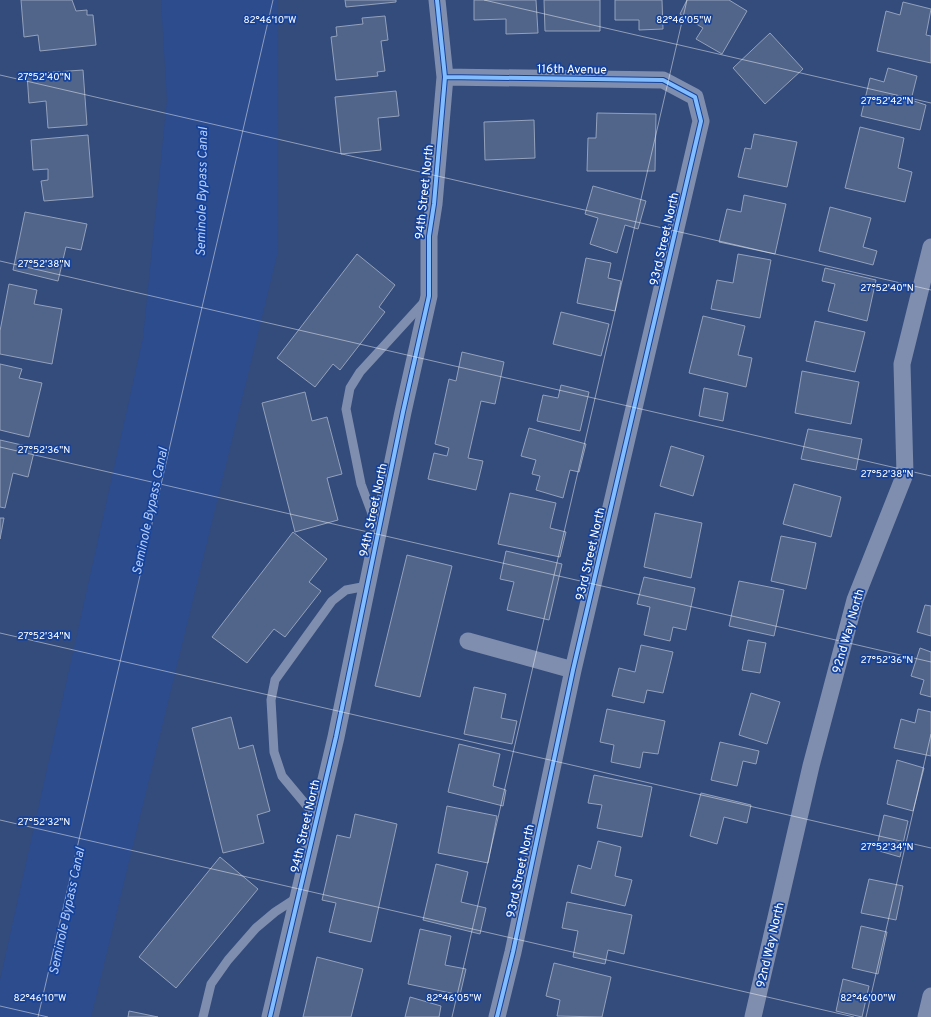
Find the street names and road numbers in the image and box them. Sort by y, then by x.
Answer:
street label: 116th Avenue [537,61,607,79]
street label: 94th Street North [412,144,438,240]
street label: 93rd Street North [646,191,683,287]
street label: 94th Street North [356,462,392,559]
street label: 93rd Street North [572,506,609,602]
street label: 92nd Way North [829,587,869,675]
street label: 94th Street North [287,778,325,875]
street label: 93rd Street North [503,823,539,919]
street label: 92nd Way North [753,901,789,989]

